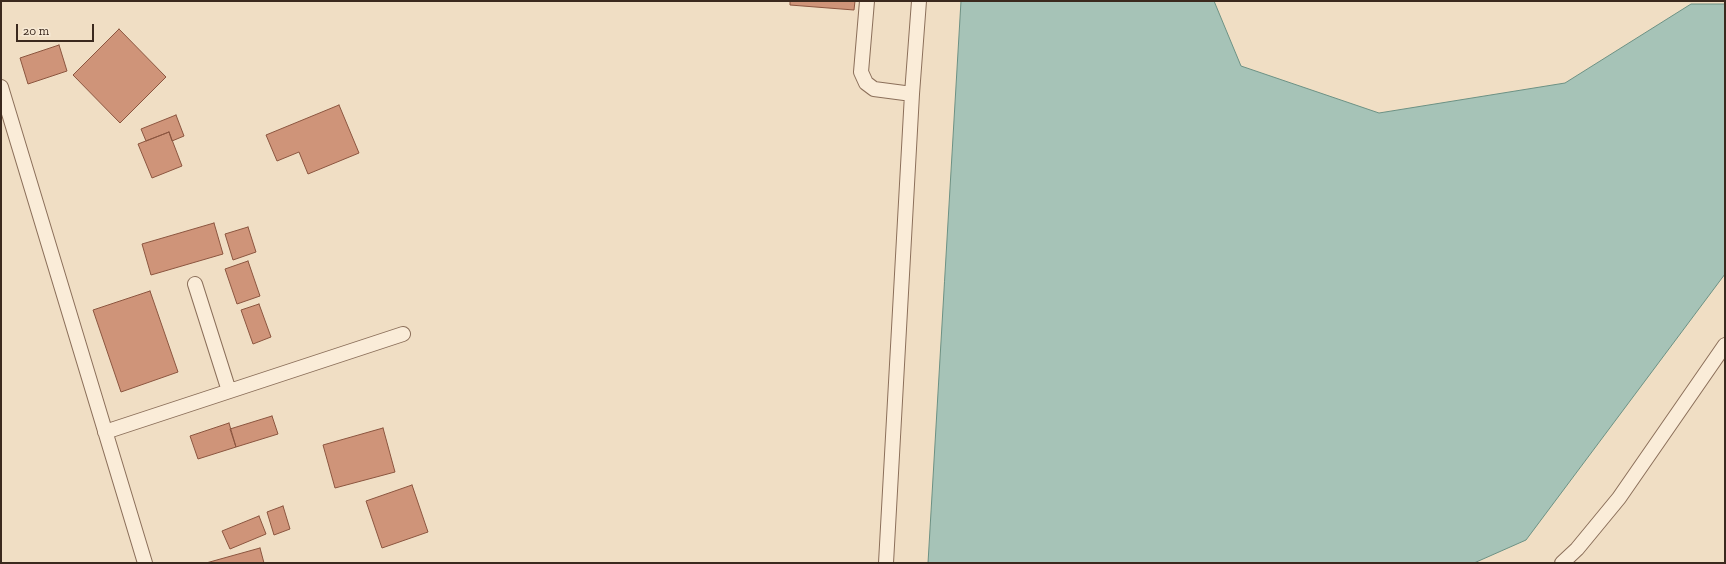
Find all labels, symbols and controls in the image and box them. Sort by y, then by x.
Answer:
scale bar [18,16,96,42]
text: 20 m [23,24,49,38]

